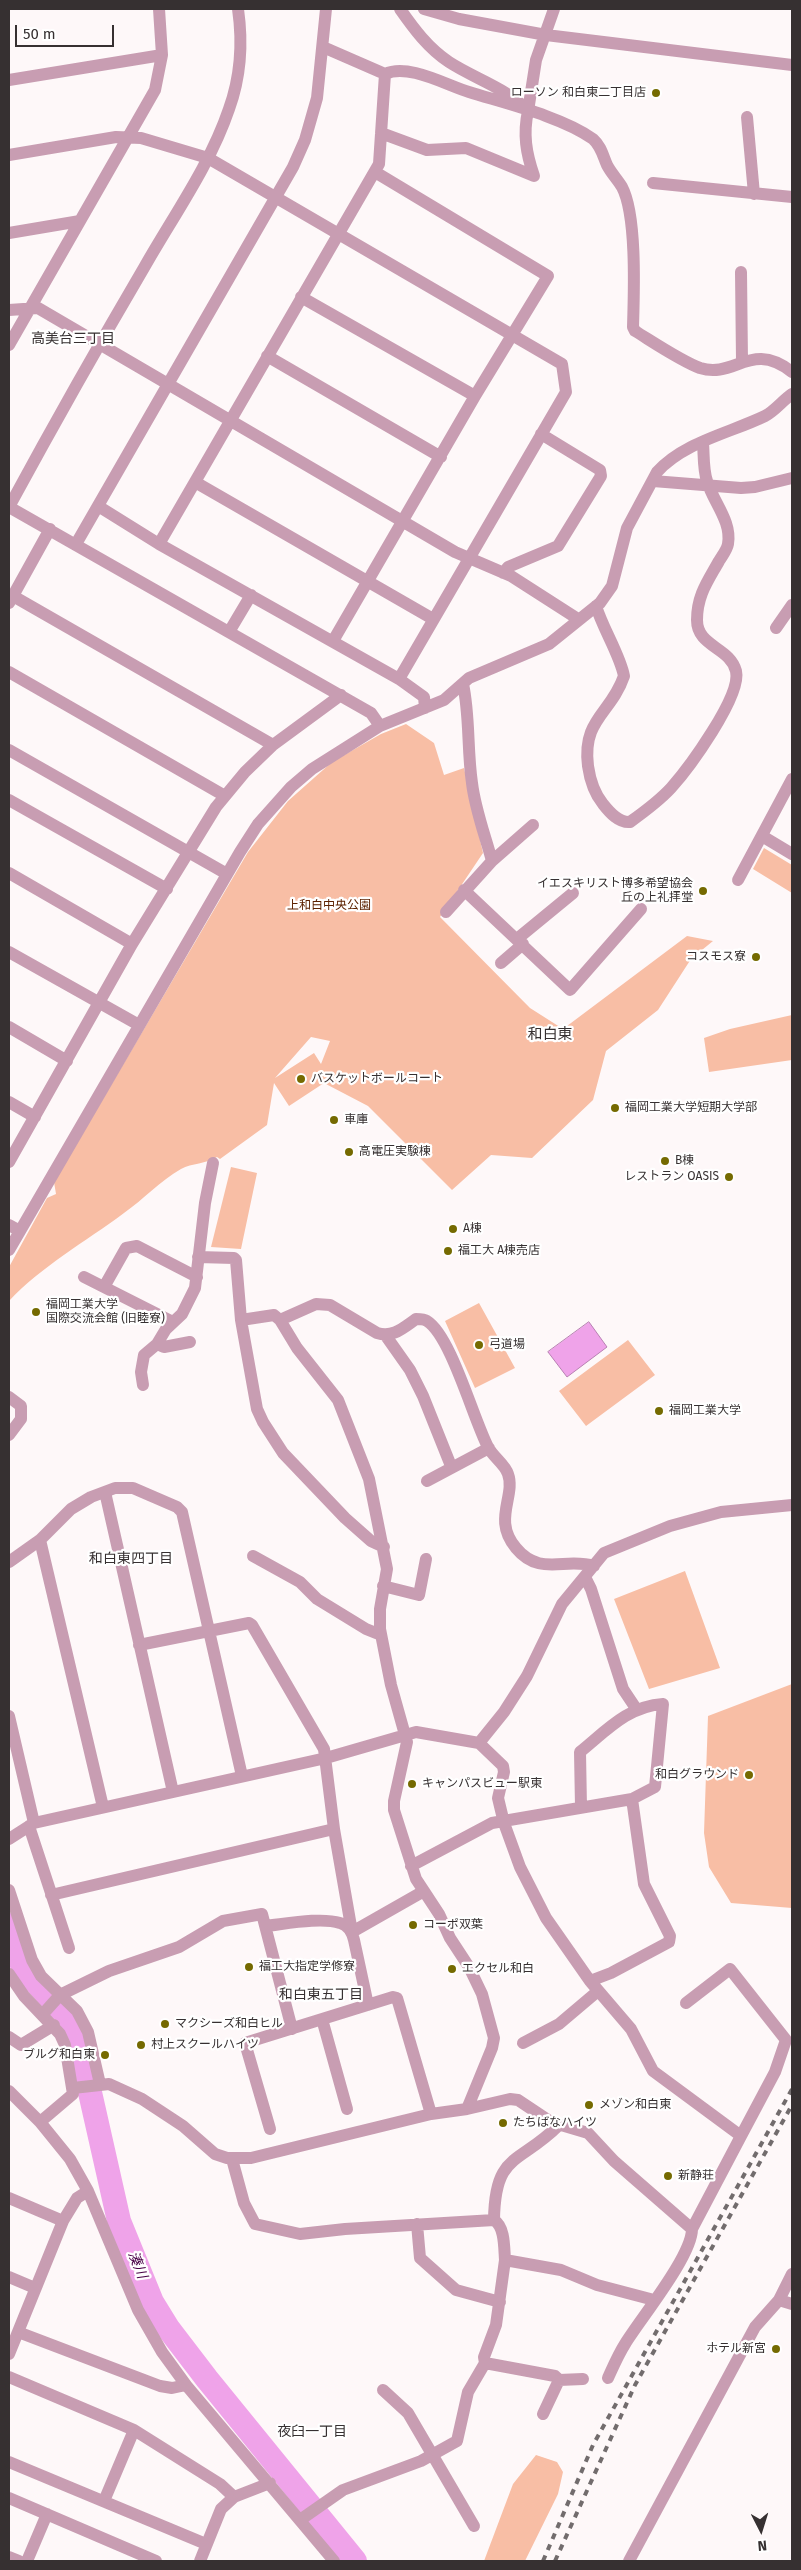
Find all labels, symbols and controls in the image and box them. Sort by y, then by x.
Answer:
scale bar [18,15,116,47]
text: 50 m [23,25,56,43]
place label: ローソン 和白東二丁目店 [511,86,646,100]
marker: ローソン 和白東二丁目店 [650,87,662,99]
district label: 高美台三丁目 [31,331,115,347]
place label: イエスキリスト博多希望協会 丘の上礼拝堂 [537,877,693,905]
marker: イエスキリスト博多希望協会 丘の上礼拝堂 [697,885,709,897]
park label: 上和白中央公園 [287,899,371,913]
place label: コスモス寮 [686,950,746,964]
marker: コスモス寮 [750,951,762,963]
district label: 和白東 [528,1026,572,1044]
place label: バスケットボールコート [311,1072,443,1086]
marker: バスケットボールコート [295,1073,307,1085]
place label: 福岡工業大学短期大学部 [625,1101,757,1115]
marker: 福岡工業大学短期大学部 [609,1102,621,1114]
place label: 車庫 [344,1113,368,1127]
marker: 車庫 [328,1114,340,1126]
place label: 高電圧実験棟 [359,1145,431,1159]
marker: 高電圧実験棟 [343,1146,355,1158]
place label: B棟 [675,1154,694,1168]
marker: B棟 [659,1155,671,1167]
place label: レストラン OASIS [624,1170,719,1184]
marker: レストラン OASIS [723,1171,735,1183]
place label: A棟 [463,1222,482,1236]
marker: A棟 [447,1223,459,1235]
place label: 福工大 A棟売店 [458,1244,540,1258]
marker: 福工大 A棟売店 [442,1245,454,1257]
place label: 福岡工業大学 国際交流会館 (旧睦寮) [46,1298,165,1326]
marker: 福岡工業大学 国際交流会館 (旧睦寮) [30,1306,42,1318]
place label: 弓道場 [489,1338,525,1352]
marker: 弓道場 [473,1339,485,1351]
place label: 福岡工業大学 [669,1404,741,1418]
marker: 福岡工業大学 [653,1405,665,1417]
district label: 和白東四丁目 [89,1551,173,1567]
place label: 和白グラウンド [655,1768,739,1782]
marker: 和白グラウンド [743,1769,755,1781]
place label: キャンパスビュー駅東 [422,1777,542,1791]
marker: キャンパスビュー駅東 [406,1778,418,1790]
place label: コーポ双葉 [423,1918,483,1932]
marker: コーポ双葉 [407,1919,419,1931]
place label: 福工大指定学修寮 [259,1960,355,1974]
marker: 福工大指定学修寮 [243,1961,255,1973]
place label: エクセル和白 [462,1962,534,1976]
marker: エクセル和白 [446,1963,458,1975]
district label: 和白東五丁目 [279,1987,363,2003]
place label: マクシーズ和白ヒル [175,2017,283,2031]
marker: マクシーズ和白ヒル [159,2018,171,2030]
place label: 村上スクールハイツ [151,2038,259,2052]
marker: 村上スクールハイツ [135,2039,147,2051]
place label: ブルグ和白東 [23,2048,95,2062]
marker: ブルグ和白東 [99,2049,111,2061]
place label: メゾン和白東 [599,2098,671,2112]
marker: メゾン和白東 [583,2099,595,2111]
place label: たちばなハイツ [513,2116,597,2130]
marker: たちばなハイツ [497,2117,509,2129]
place label: 新静荘 [678,2169,714,2183]
marker: 新静荘 [662,2170,674,2182]
water label: 湊川 [124,2249,150,2281]
place label: ホテル新宮 [706,2342,766,2356]
marker: ホテル新宮 [770,2343,782,2355]
district label: 夜臼一丁目 [277,2424,347,2440]
north arrow [736,2505,786,2555]
text: N [757,2537,768,2554]

